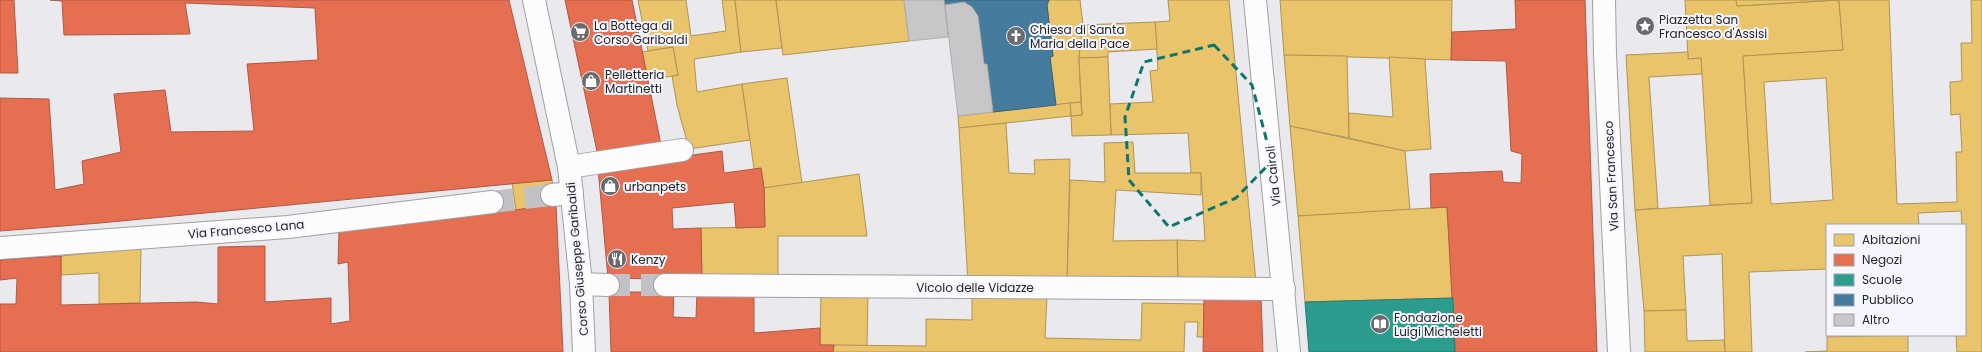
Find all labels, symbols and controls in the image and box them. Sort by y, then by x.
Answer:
place label: Piazzetta San Francesco d'Assisi [1659,11,1767,42]
place icon: Piazzetta San Francesco d'Assisi [1634,15,1656,37]
place label: La Bottega di Corso Garibaldi [594,17,688,48]
supermarket icon: La Bottega di Corso Garibaldi [569,21,591,43]
place label: Chiesa di Santa Maria della Pace [1030,21,1130,52]
church icon: Chiesa di Santa Maria della Pace [1005,25,1027,47]
place label: Pelletteria Martinetti [605,66,664,97]
shop icon: Pelletteria Martinetti [580,70,602,92]
street label: Via San Francesco [1600,120,1622,232]
street label: Via Cairoli [1261,145,1285,207]
shop icon: urbanpets [599,175,621,197]
place label: urbanpets [624,178,686,195]
street label: Corso Giuseppe Garibaldi [562,181,592,337]
street label: Via Francesco Lana [187,215,305,243]
legend [1826,224,1966,336]
text: Abitazioni [1862,231,1920,248]
restaurant icon: Kenzy [606,248,628,270]
place label: Kenzy [631,251,666,268]
text: Negozi [1862,251,1902,268]
text: Scuole [1862,271,1902,288]
street label: Vicolo delle Vidazze [916,279,1034,296]
text: Pubblico [1862,291,1914,308]
place label: Fondazione Luigi Micheletti [1394,309,1482,340]
text: Altro [1862,311,1890,328]
library icon: Fondazione Luigi Micheletti [1369,313,1391,335]

